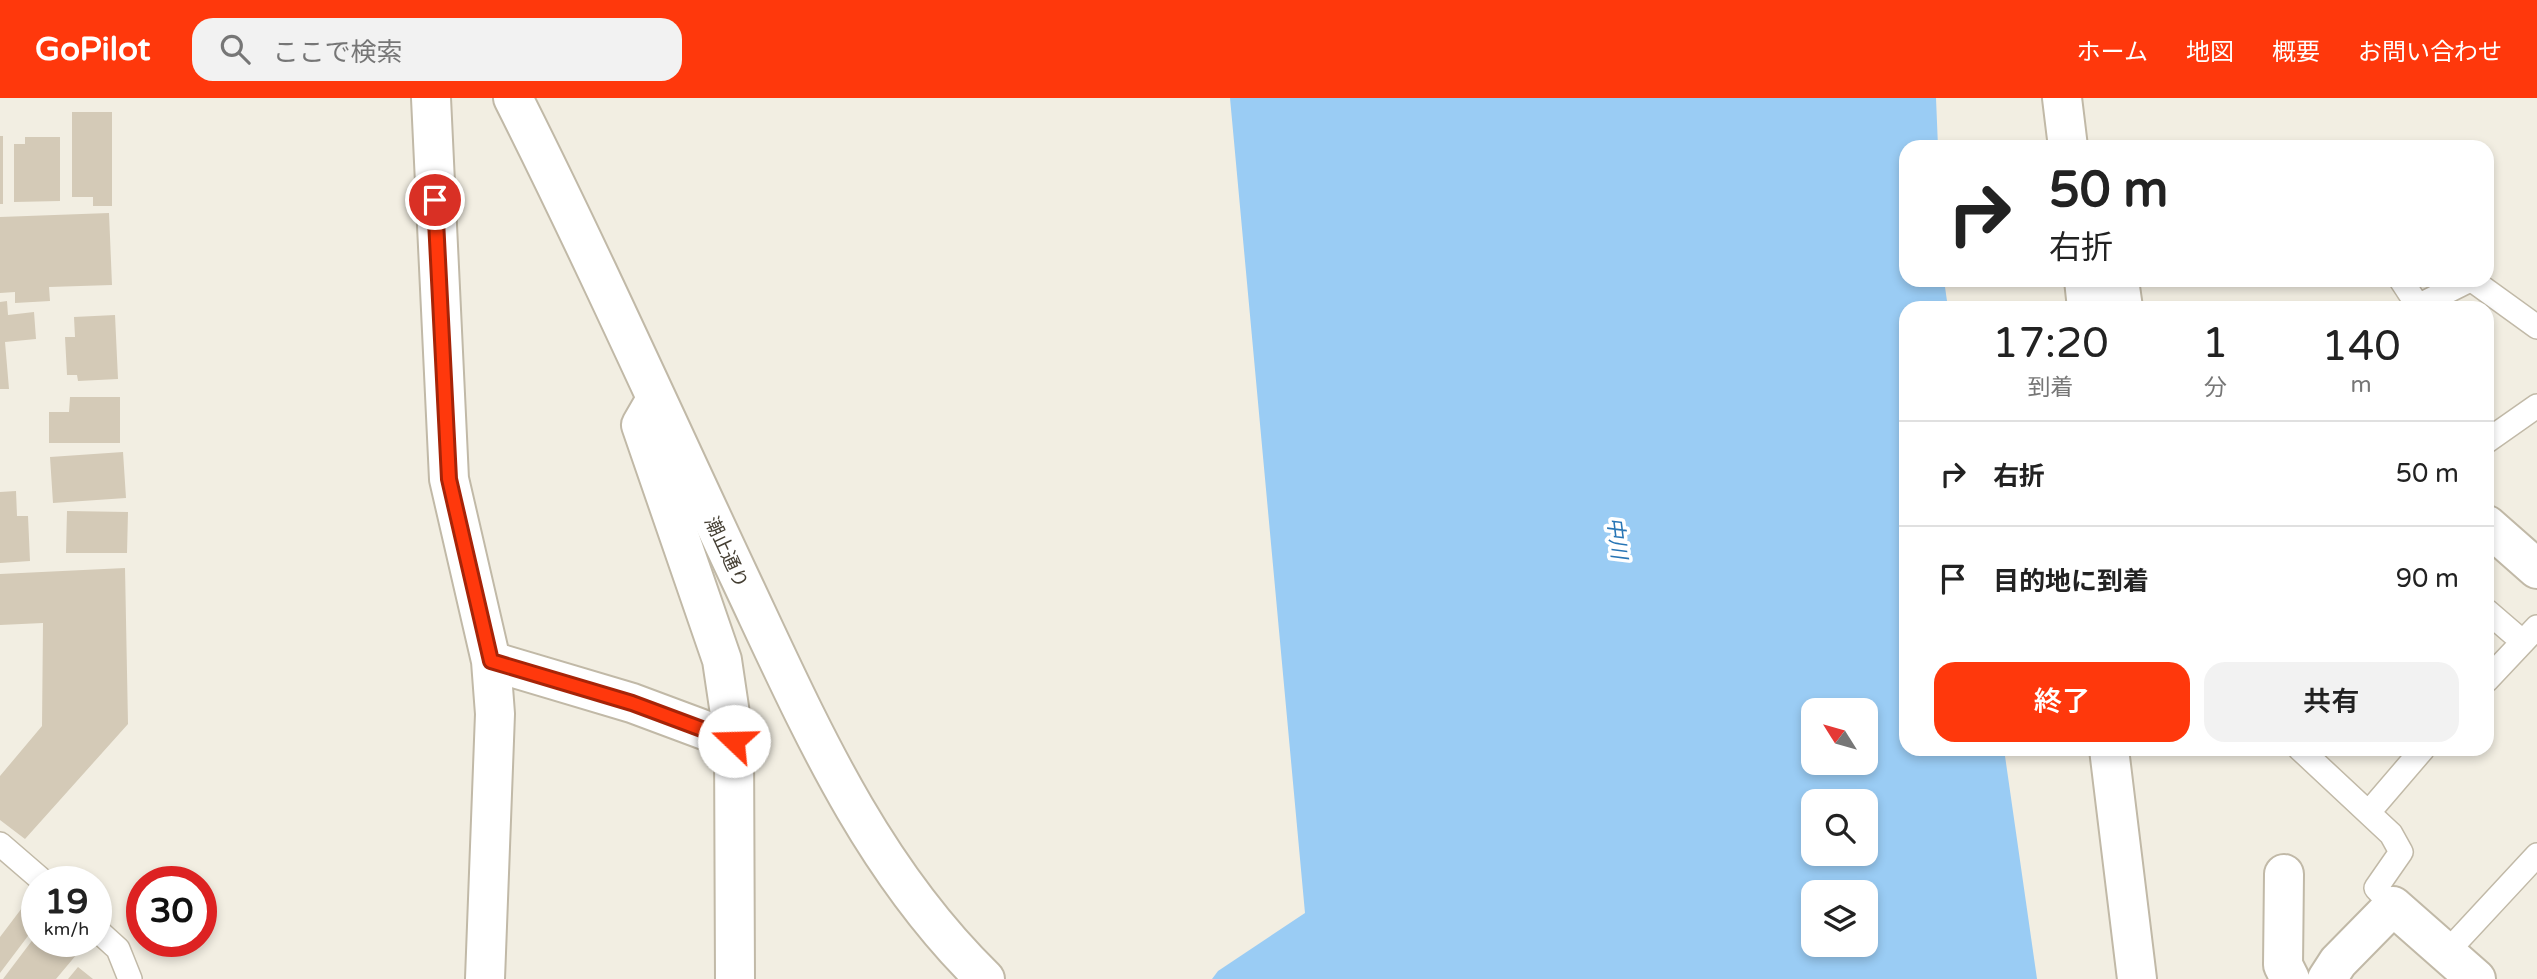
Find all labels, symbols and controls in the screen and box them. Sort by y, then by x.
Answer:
search box [192,18,682,81]
text: GoPilot [35,30,150,69]
icon: search [216,30,254,68]
text: ここで検索 [272,37,402,68]
text: ホーム [2077,38,2148,67]
text: 地図 [2186,38,2234,67]
text: 概要 [2272,38,2320,67]
text: お問い合わせ [2358,38,2502,67]
text: 50 m [2049,161,2168,220]
icon: right [1934,168,2025,259]
pin [405,170,465,230]
icon: arrive [416,181,454,219]
text: 右折 [2049,229,2113,267]
text: 17:20 [1992,318,2109,369]
text: 1 [2202,318,2228,369]
text: 140 [2322,321,2401,372]
text: m [2351,371,2372,399]
text: 到着 [2027,374,2073,402]
text: 分 [2204,374,2227,402]
icon: right [1934,455,1972,493]
text: 50 m [2396,458,2459,489]
text: 右折 [1993,461,2045,492]
street label: 潮止通り [700,513,752,592]
water label: 中川 [1602,516,1632,562]
icon: arrive [1934,560,1972,598]
text: 90 m [2396,563,2459,594]
text: 目的地に到着 [1993,566,2149,597]
button: 終了 [1934,662,2190,742]
button: 共有 [2204,662,2459,742]
north arrow [1801,698,1878,775]
map controls [1801,698,1878,957]
position arrow [697,704,771,778]
button: search [1801,789,1878,866]
speed limit sign: 30 [126,866,217,957]
button: layers [1801,880,1878,957]
text: 19 [45,881,88,923]
text: km/h [44,918,89,940]

